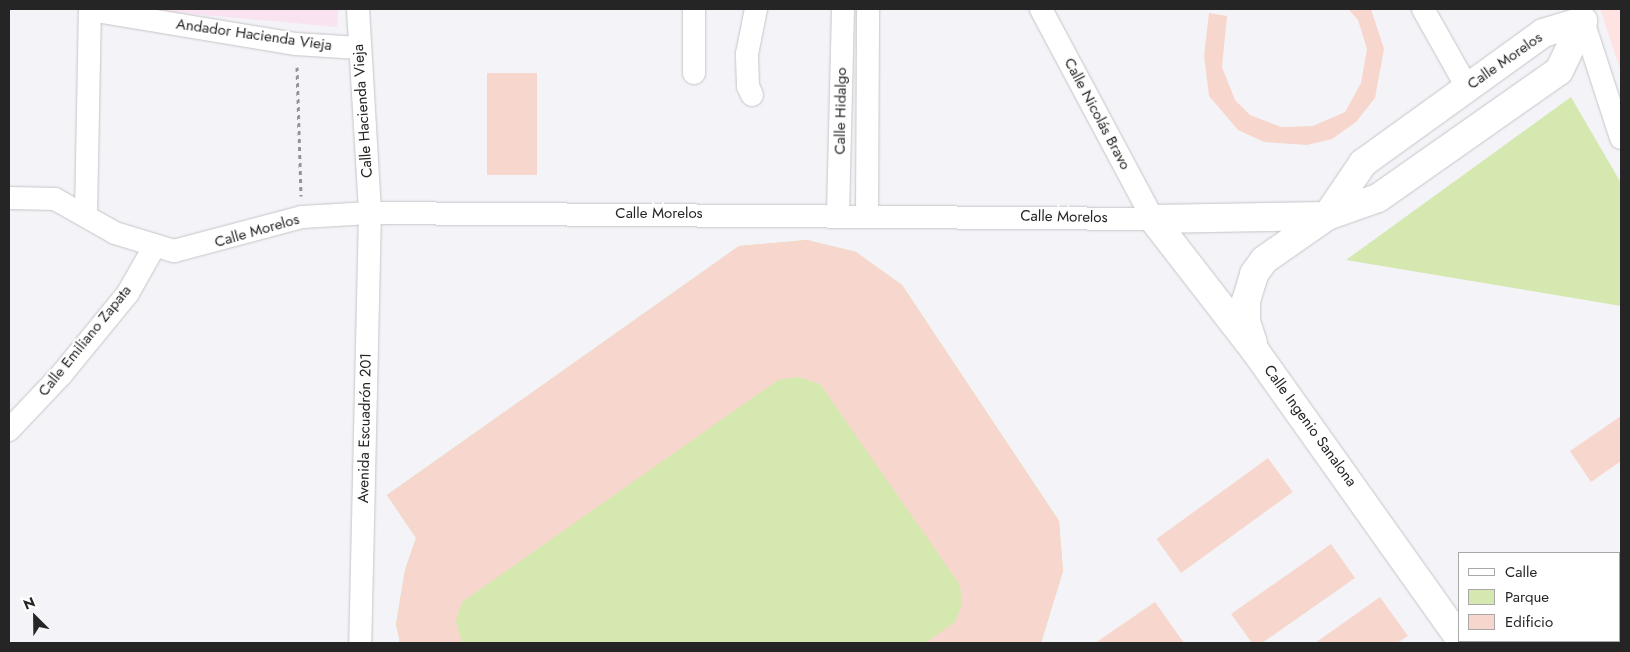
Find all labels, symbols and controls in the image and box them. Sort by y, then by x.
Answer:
street label: Andador Hacienda Vieja [175,15,333,55]
street label: Calle Morelos [1464,29,1546,93]
street label: Calle Hacienda Vieja [349,44,377,178]
street label: Calle Nicolás Bravo [1060,55,1134,173]
street label: Calle Hidalgo [831,67,851,155]
street label: Calle Morelos [615,205,703,223]
street label: Calle Morelos [1020,207,1108,227]
street label: Calle Morelos [213,210,301,252]
street label: Calle Emiliano Zapata [35,282,135,400]
street label: Avenida Escuadrón 201 [355,353,375,503]
street label: Calle Ingenio Sanalona [1260,362,1360,490]
legend [1458,552,1620,642]
text: Calle [1505,561,1537,583]
text: Parque [1505,586,1549,608]
north arrow [10,592,60,642]
text: N [20,592,38,615]
text: Edificio [1505,611,1553,633]

